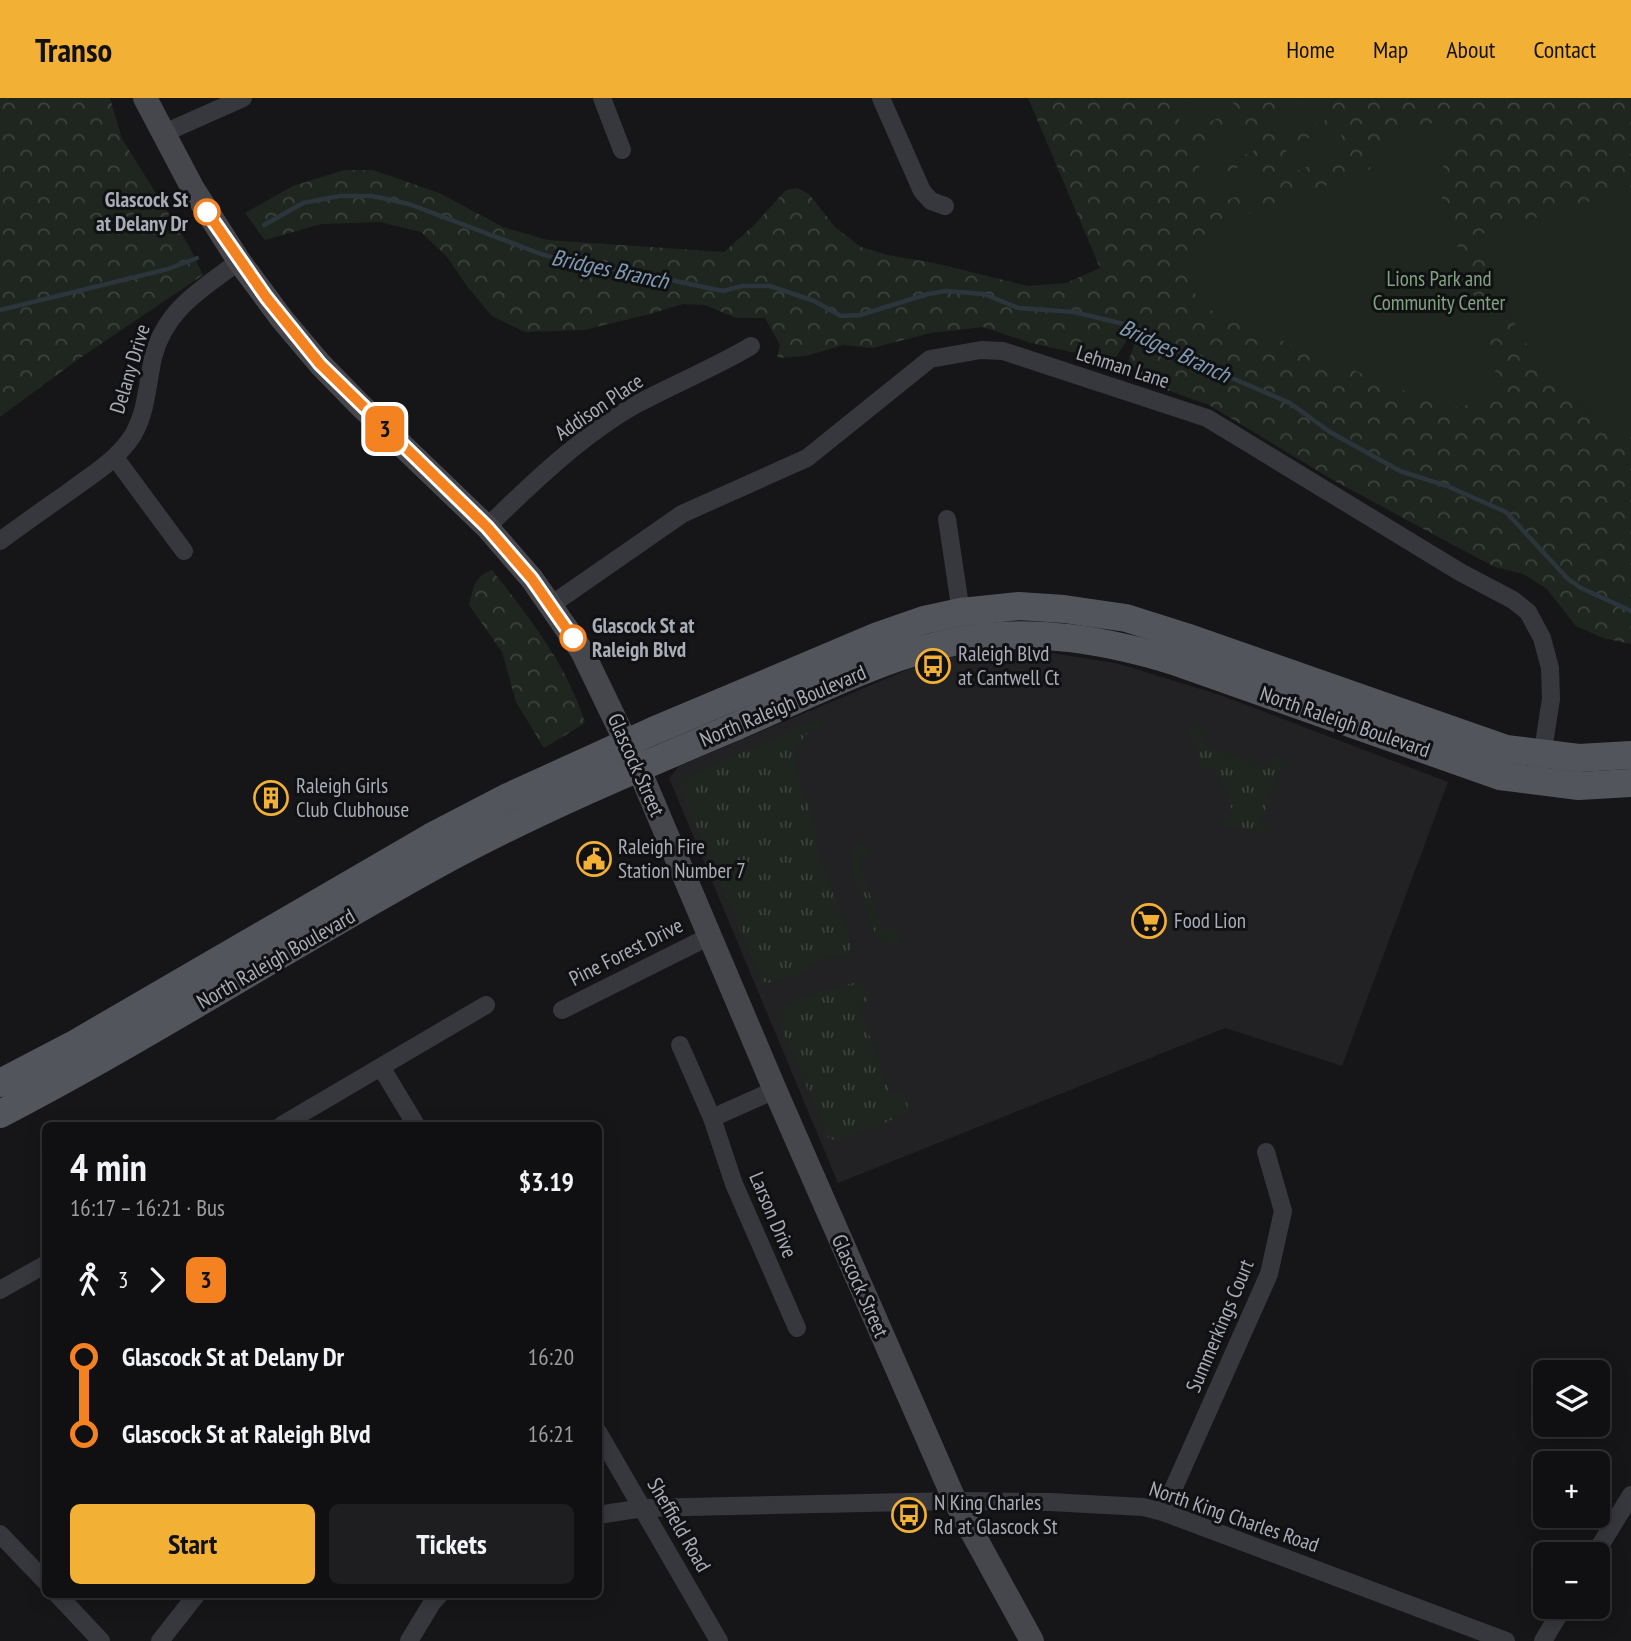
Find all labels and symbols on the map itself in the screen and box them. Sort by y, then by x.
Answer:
place label: Glascock St at Delany Dr [96,186,189,237]
marker: Glascock St at Delany Dr [194,199,220,225]
water label: Bridges Branch [549,242,673,295]
park label: Lions Park and Community Center [1373,265,1506,316]
water label: Bridges Branch [1115,312,1237,390]
street label: Delany Drive [103,321,156,417]
street label: Lehman Lane [1073,339,1173,394]
street label: Addison Place [549,367,648,446]
line badge: 3 [362,406,408,452]
place label: Glascock St at Raleigh Blvd [592,612,694,663]
marker: Glascock St at Raleigh Blvd [560,625,586,651]
place label: Raleigh Blvd at Cantwell Ct [958,640,1060,691]
bus stop icon: Raleigh Blvd at Cantwell Ct [914,647,952,685]
street label: North Raleigh Boulevard [696,658,870,753]
street label: North Raleigh Boulevard [1257,680,1434,763]
street label: Glascock Street [602,709,671,821]
place label: Raleigh Girls Club Clubhouse [296,772,409,823]
building icon: Raleigh Girls Club Clubhouse [252,779,290,817]
place label: Raleigh Fire Station Number 7 [618,833,746,884]
public building icon: Raleigh Fire Station Number 7 [575,840,613,878]
street label: North Raleigh Boulevard [192,902,360,1015]
supermarket icon: Food Lion [1130,902,1168,940]
place label: Food Lion [1174,907,1246,934]
street label: Pine Forest Drive [564,911,687,992]
street label: Larson Drive [743,1168,804,1262]
street label: Glascock Street [826,1230,895,1342]
street label: Summerkings Court [1179,1255,1260,1396]
street label: Sheffield Road [642,1473,717,1577]
street label: North King Charles Road [1146,1475,1323,1558]
place label: N King Charles Rd at Glascock St [934,1489,1058,1540]
bus stop icon: N King Charles Rd at Glascock St [890,1496,928,1534]

